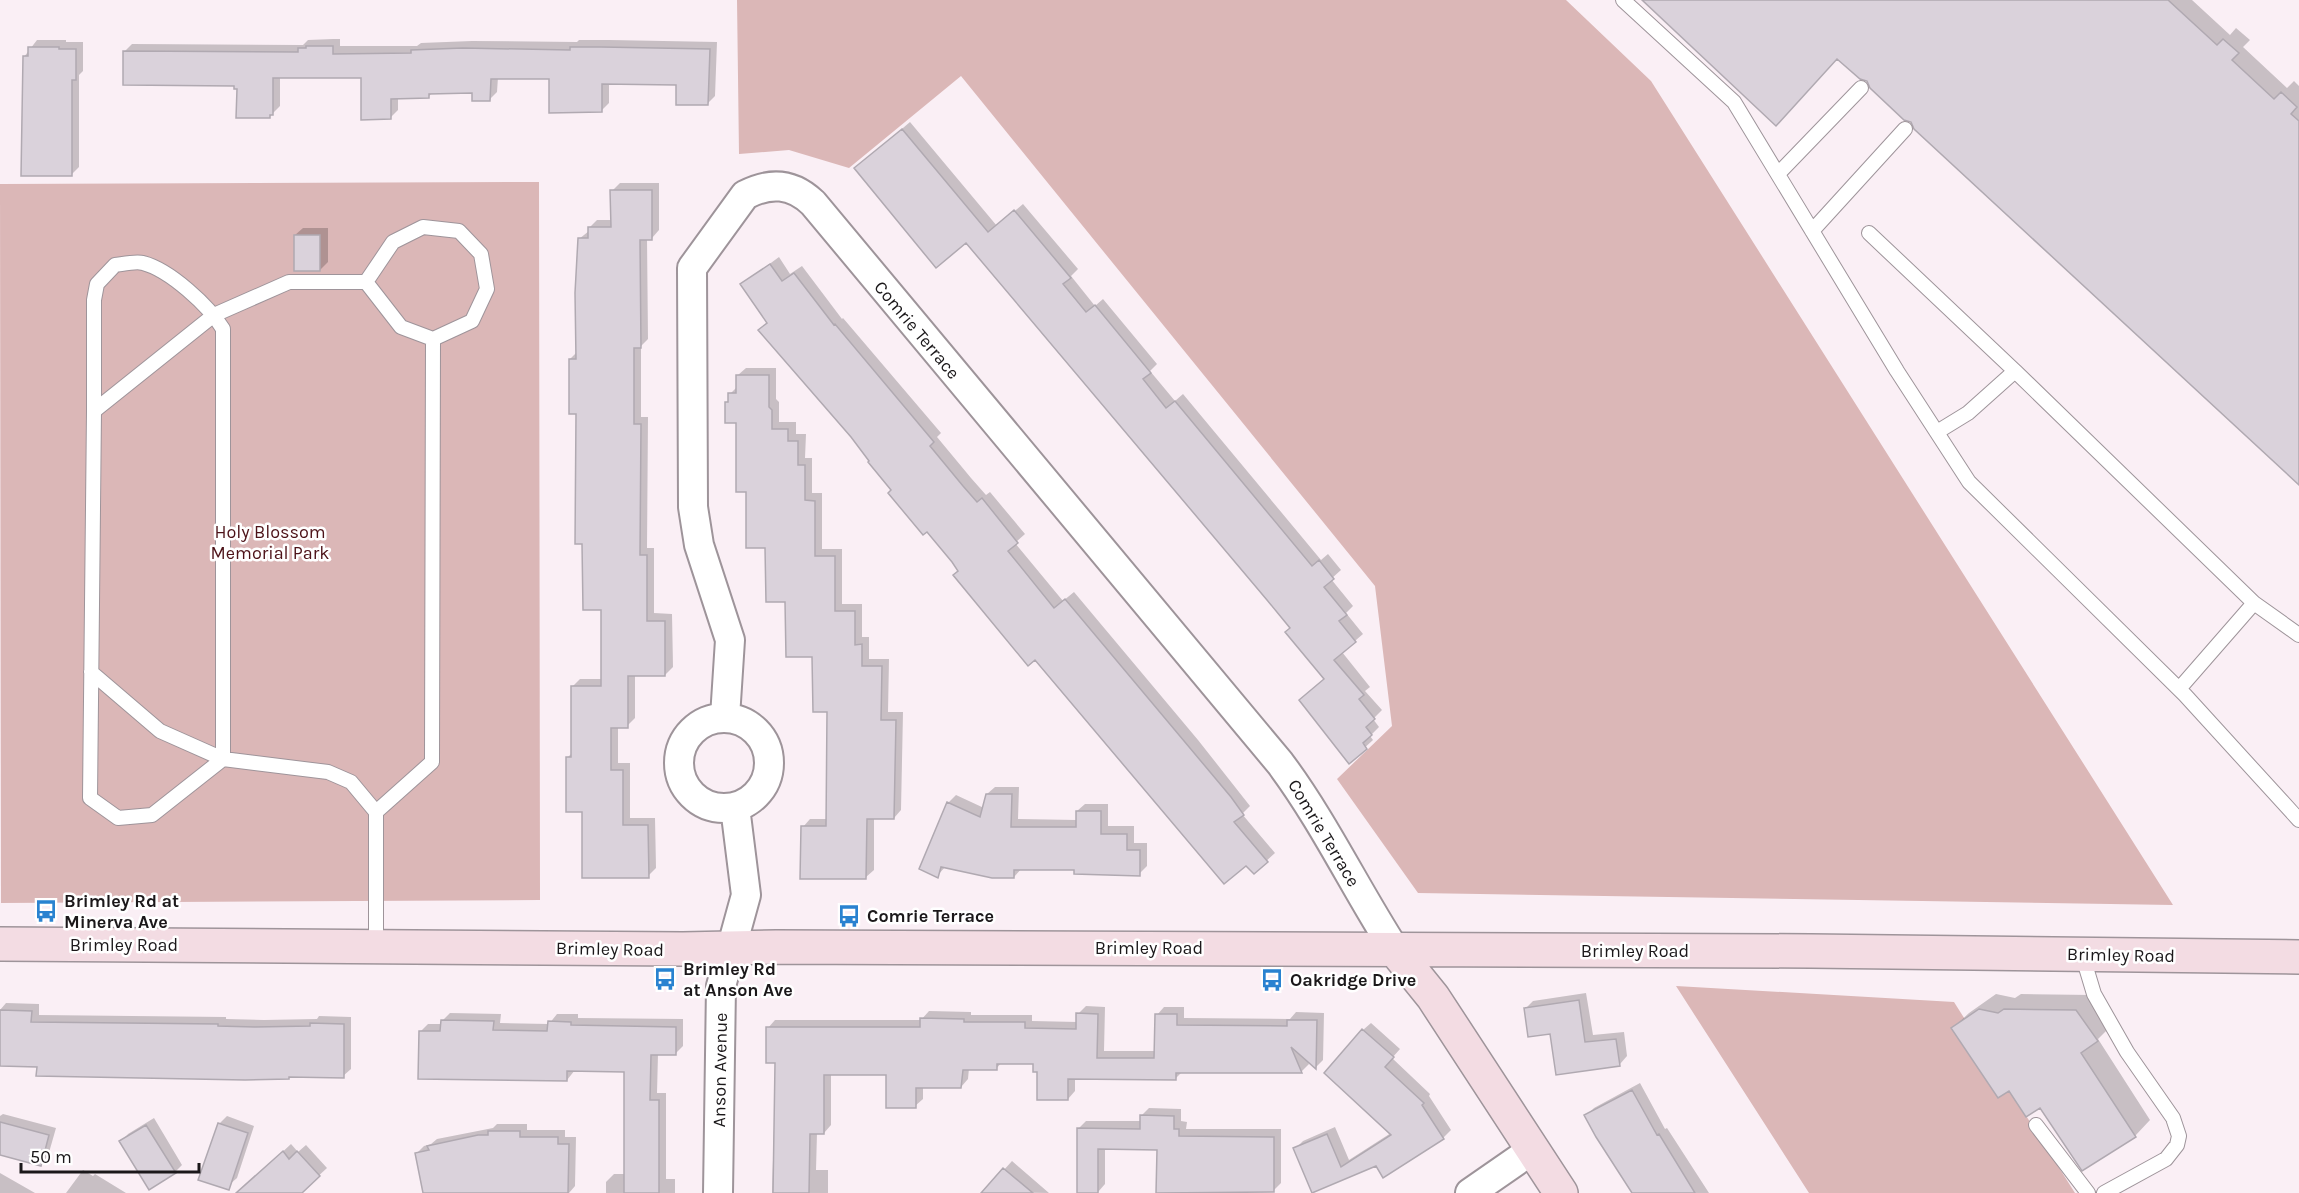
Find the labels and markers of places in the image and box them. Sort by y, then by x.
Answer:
place label: Brimley Rd at Minerva Ave [64,890,179,933]
bus stop icon: Brimley Rd at Minerva Ave [33,898,59,924]
bus stop icon: Comrie Terrace [836,903,862,929]
place label: Comrie Terrace [867,905,994,927]
place label: Brimley Rd at Anson Ave [683,958,793,1001]
bus stop icon: Brimley Rd at Anson Ave [652,966,678,992]
bus stop icon: Oakridge Drive [1259,967,1285,993]
place label: Oakridge Drive [1290,969,1416,991]

